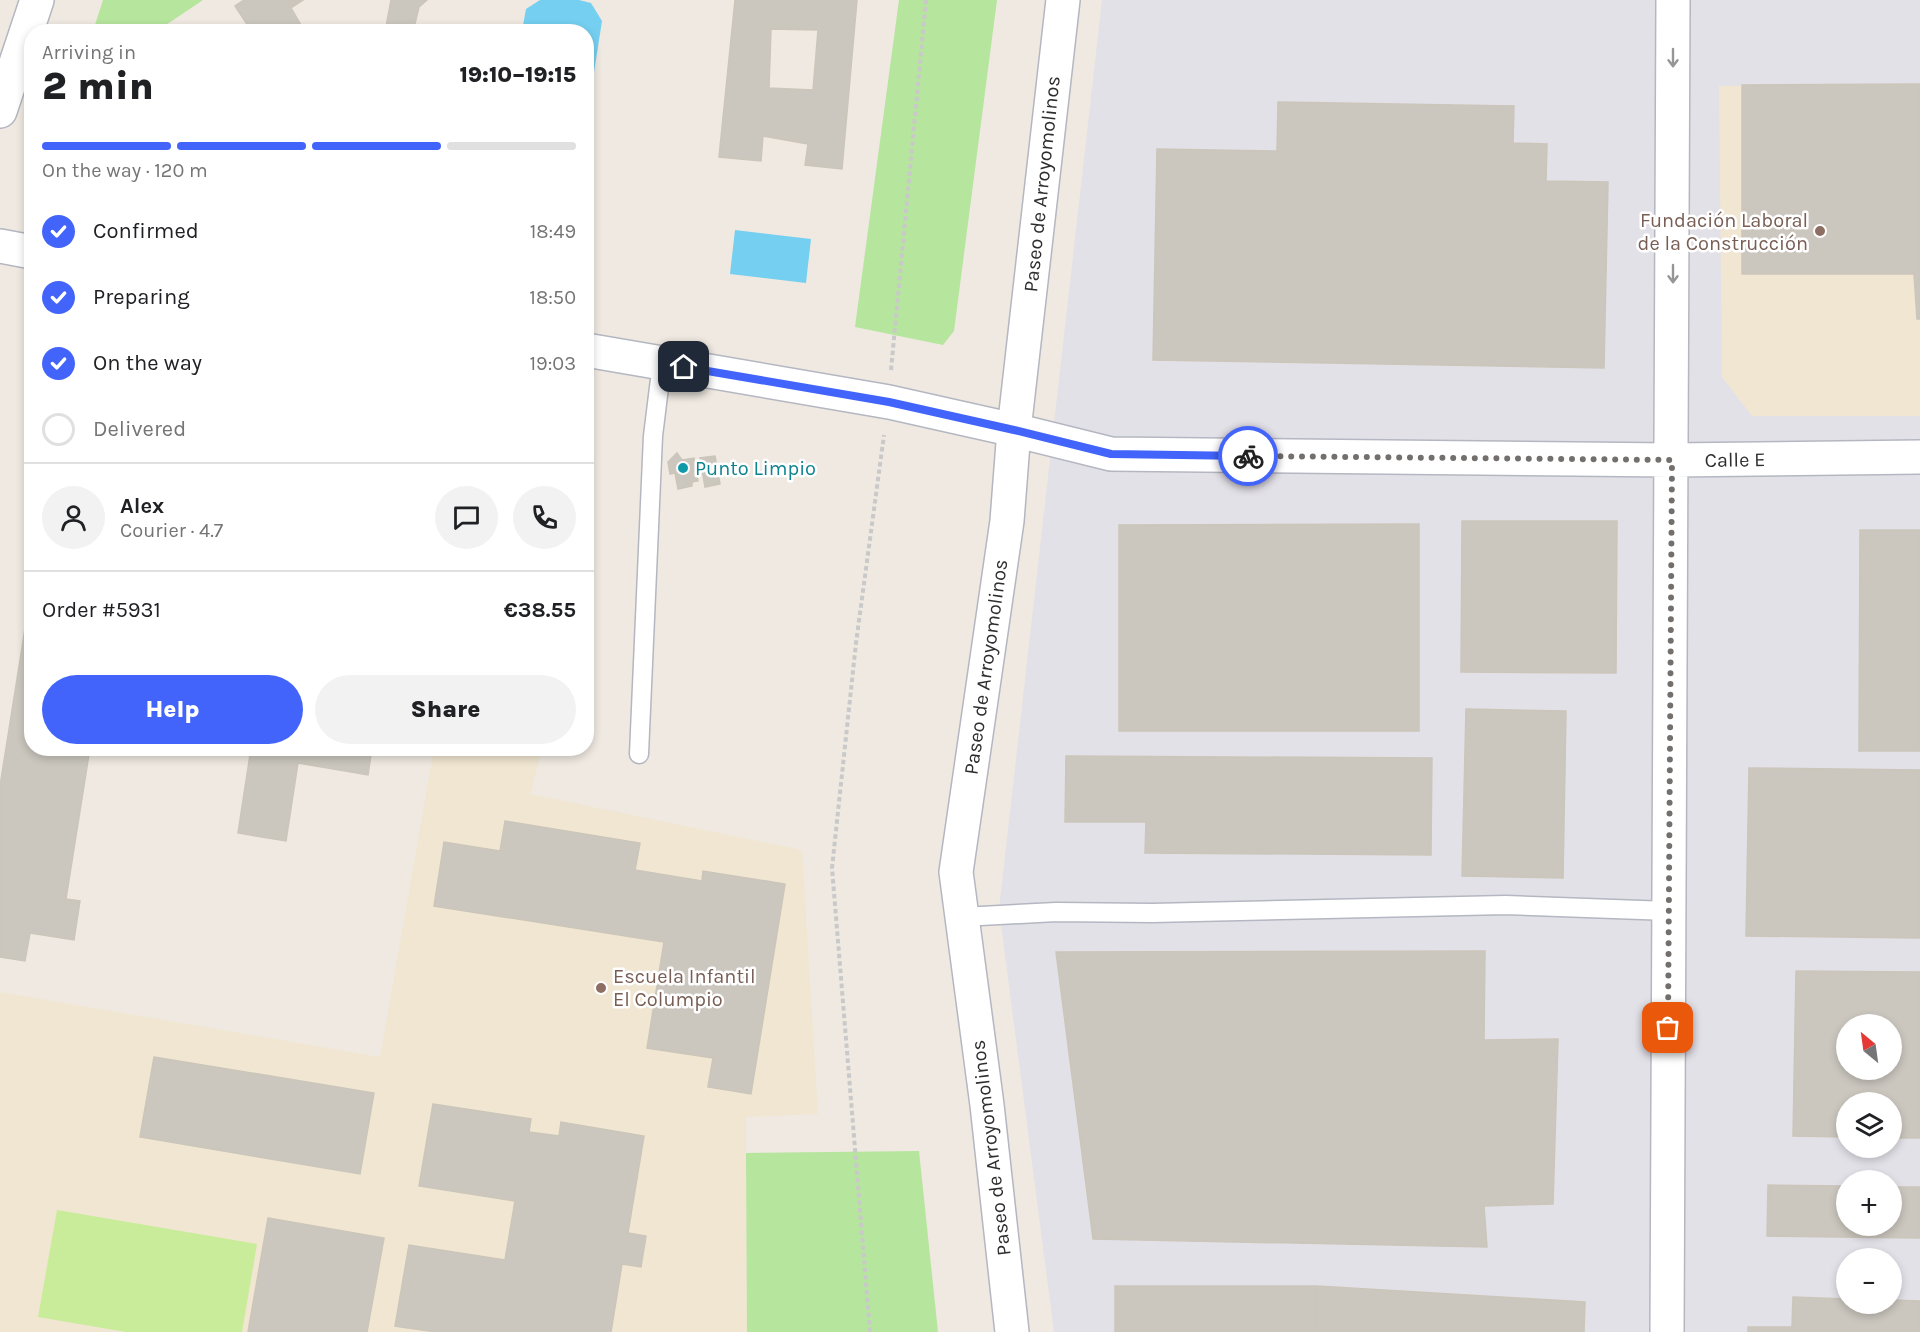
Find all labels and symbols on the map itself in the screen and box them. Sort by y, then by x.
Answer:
one-way arrow [1667,48,1679,68]
street label: Paseo de Arroyomolinos [1019,75,1065,293]
place label: Fundación Laboral de la Construcción [1638,209,1808,255]
marker: Fundación Laboral de la Construcción [1813,224,1827,238]
one-way arrow [1667,264,1679,284]
pin [658,341,709,392]
courier [1218,426,1278,486]
street label: Calle E [1704,448,1766,472]
place label: Punto Limpio [695,457,816,480]
marker: Punto Limpio [676,461,690,475]
street label: Paseo de Arroyomolinos [959,558,1013,776]
place label: Escuela Infantil El Columpio [613,965,756,1011]
marker: Escuela Infantil El Columpio [594,981,608,995]
pin [1642,1002,1693,1053]
north arrow [1836,1014,1902,1080]
street label: Paseo de Arroyomolinos [966,1039,1016,1257]

